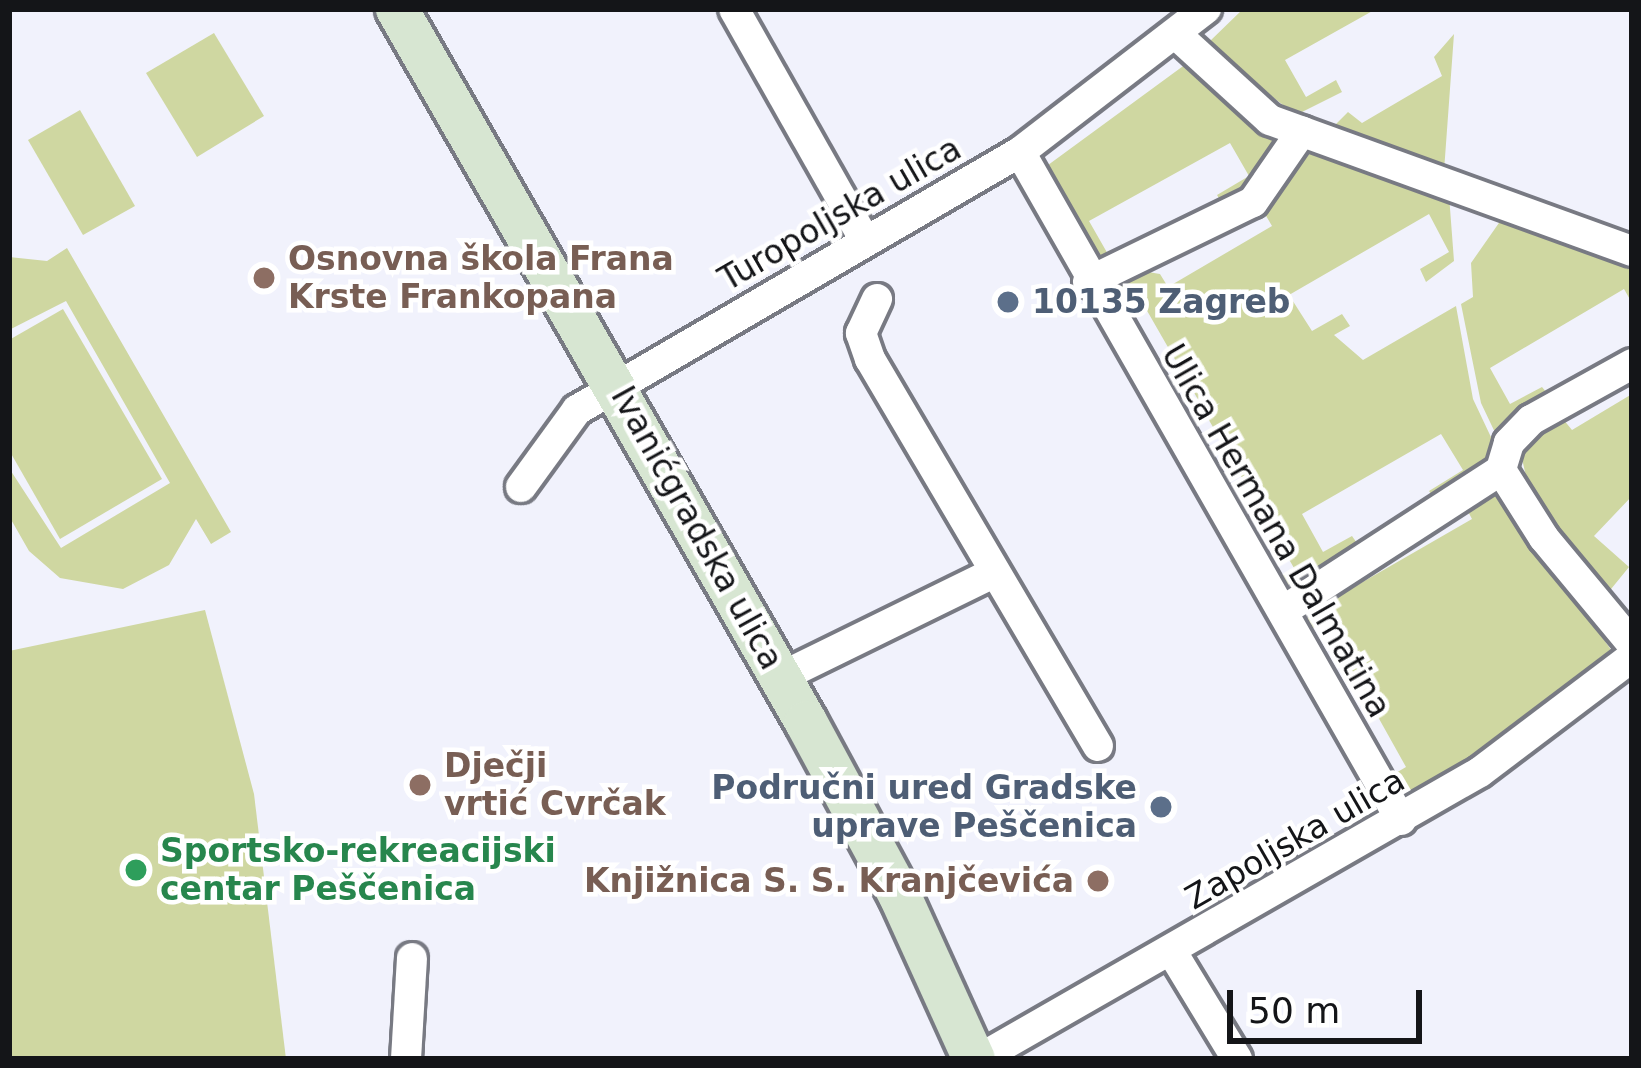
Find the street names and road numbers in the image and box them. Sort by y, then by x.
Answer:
street label: Turopoljska ulica [712,129,968,299]
street label: Ulica Hermana Dalmatina [1153,338,1399,724]
street label: Ivanićgradska ulica [603,380,791,676]
street label: Zapoljska ulica [1178,760,1412,918]

